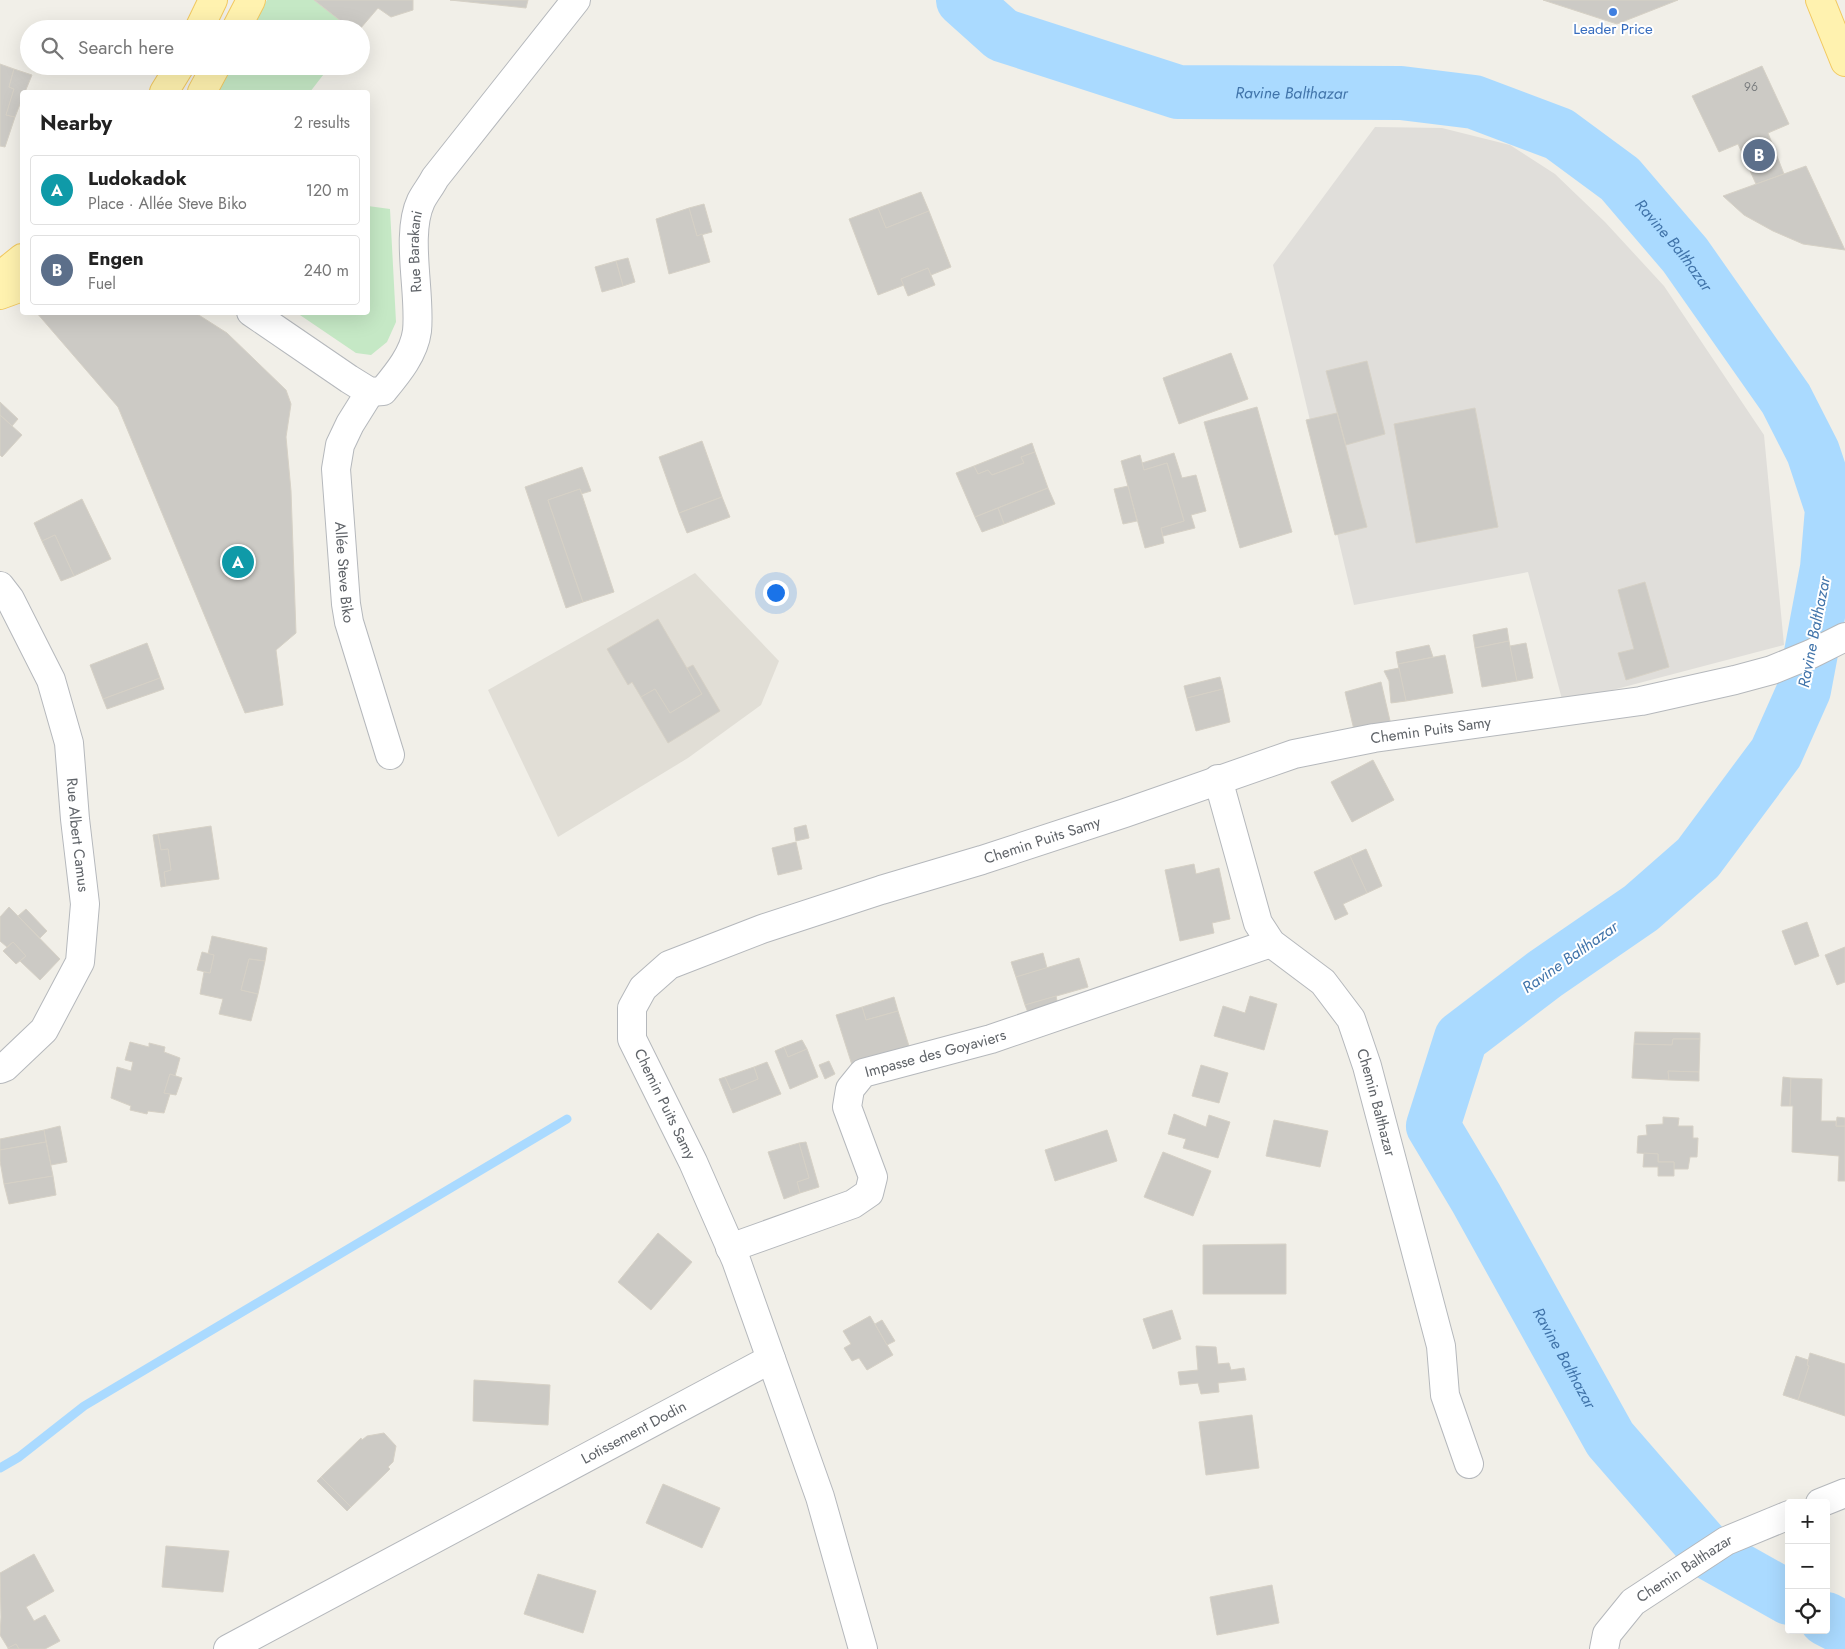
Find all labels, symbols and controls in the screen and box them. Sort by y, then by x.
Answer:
marker: Leader Price [1607,6,1619,18]
place label: Leader Price [1573,18,1653,40]
search box [20,20,370,75]
icon: search [38,34,66,62]
text: Search here [78,34,174,61]
house number: 96 [1744,78,1758,96]
water label: Ravine Balthazar [1235,81,1350,104]
text: Nearby [40,108,112,138]
text: 2 results [294,111,350,134]
pin: B [1743,136,1775,174]
text: Ludokadok [88,165,187,192]
text: A [51,179,63,202]
text: 120 m [306,179,349,202]
text: Place · Allée Steve Biko [88,192,247,215]
water label: Ravine Balthazar [1630,194,1719,297]
street label: Rue Barakani [403,208,428,293]
text: Engen [88,245,144,272]
text: B [52,259,62,282]
text: 240 m [304,259,349,282]
text: Fuel [88,272,116,295]
street label: Allée Steve Biko [329,521,360,625]
pin: A [222,543,254,581]
water label: Ravine Balthazar [1792,573,1836,689]
your location [763,580,789,606]
street label: Chemin Puits Samy [1369,711,1493,749]
street label: Rue Albert Camus [61,777,94,893]
street label: Chemin Puits Samy [981,811,1104,870]
water label: Ravine Balthazar [1517,914,1624,999]
street label: Impasse des Goyaviers [862,1024,1009,1083]
street label: Chemin Puits Samy [629,1045,702,1164]
street label: Chemin Balthazar [1351,1046,1402,1160]
water label: Ravine Balthazar [1527,1303,1603,1414]
street label: Lotissement Dodin [577,1395,690,1469]
map controls [1785,1499,1830,1634]
button: + [1785,1499,1830,1544]
street label: Chemin Balthazar [1632,1528,1736,1608]
button: − [1785,1544,1830,1589]
button: locate [1785,1589,1830,1634]

